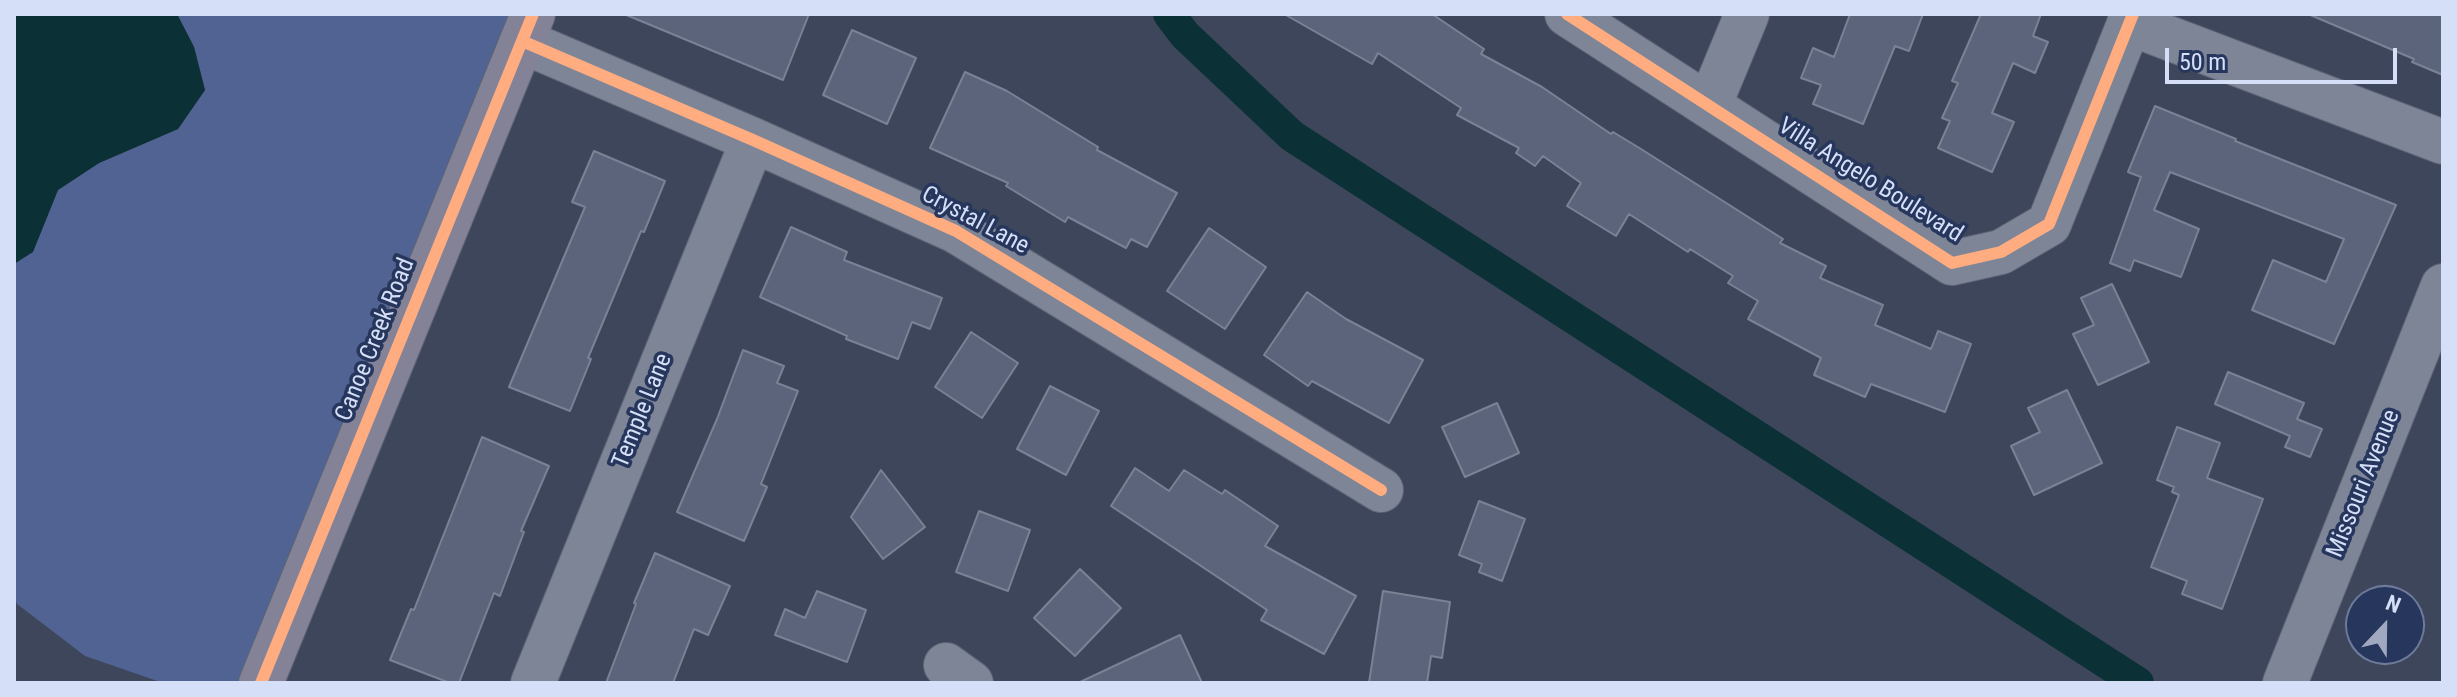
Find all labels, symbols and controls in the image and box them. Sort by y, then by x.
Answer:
scale bar [2169,32,2401,82]
text: 50 m [2179,48,2226,76]
street label: Villa Angelo Boulevard [1772,112,1968,250]
street label: Crystal Lane [916,181,1034,261]
street label: Canoe Creek Road [330,254,422,426]
street label: Temple Lane [607,350,679,472]
street label: Missouri Avenue [2321,406,2407,562]
north arrow [2345,585,2425,665]
text: N [2382,590,2404,618]

